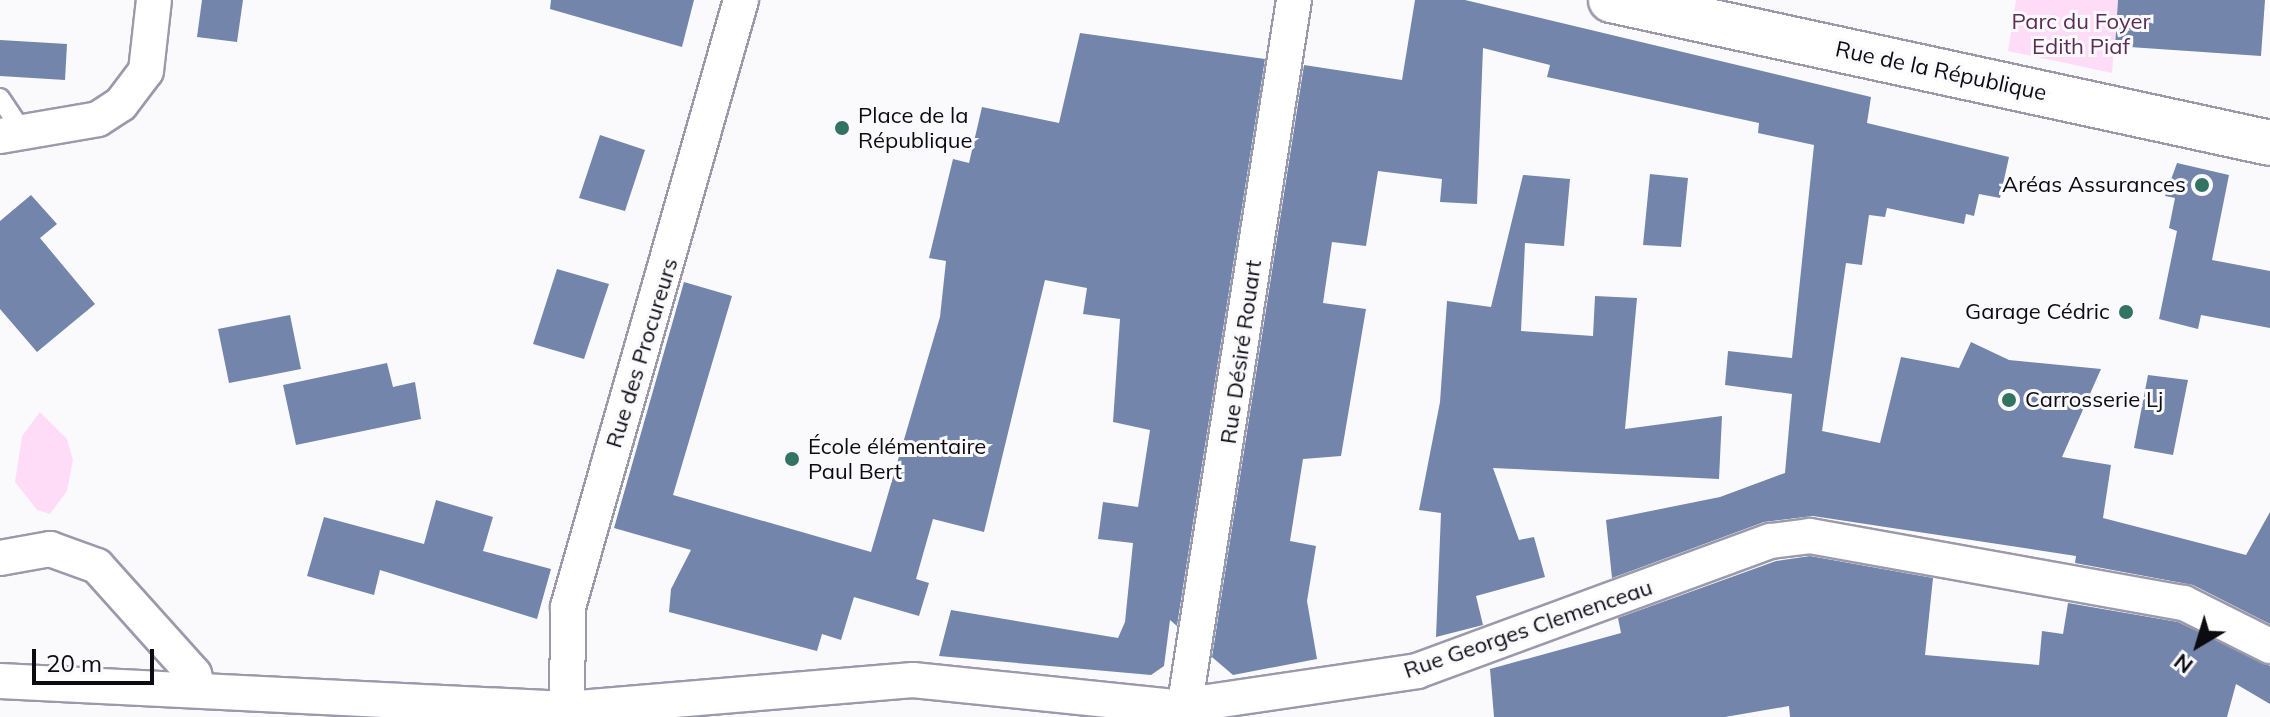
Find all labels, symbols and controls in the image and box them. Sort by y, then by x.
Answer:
park label: Parc du Foyer Edith Piaf [2012,8,2150,60]
street label: Rue de la République [1833,36,2049,106]
place label: Place de la République [858,102,972,154]
marker: Place de la République [833,119,851,137]
place label: Aréas Assurances [2002,172,2186,198]
marker: Aréas Assurances [2193,176,2211,194]
street label: Rue des Procureurs [601,255,683,451]
street label: Rue Désiré Rouart [1215,258,1267,446]
place label: Garage Cédric [1965,299,2110,325]
marker: Garage Cédric [2117,303,2135,321]
place label: Carrosserie Lj [2025,387,2163,413]
marker: Carrosserie Lj [2000,391,2018,409]
place label: École élémentaire Paul Bert [808,433,986,484]
marker: École élémentaire Paul Bert [783,450,801,468]
street label: Rue Georges Clemenceau [1400,574,1656,684]
north arrow [2158,605,2238,685]
scale bar [36,633,158,683]
text: 20 m [46,648,102,678]
text: N [2168,648,2198,680]

